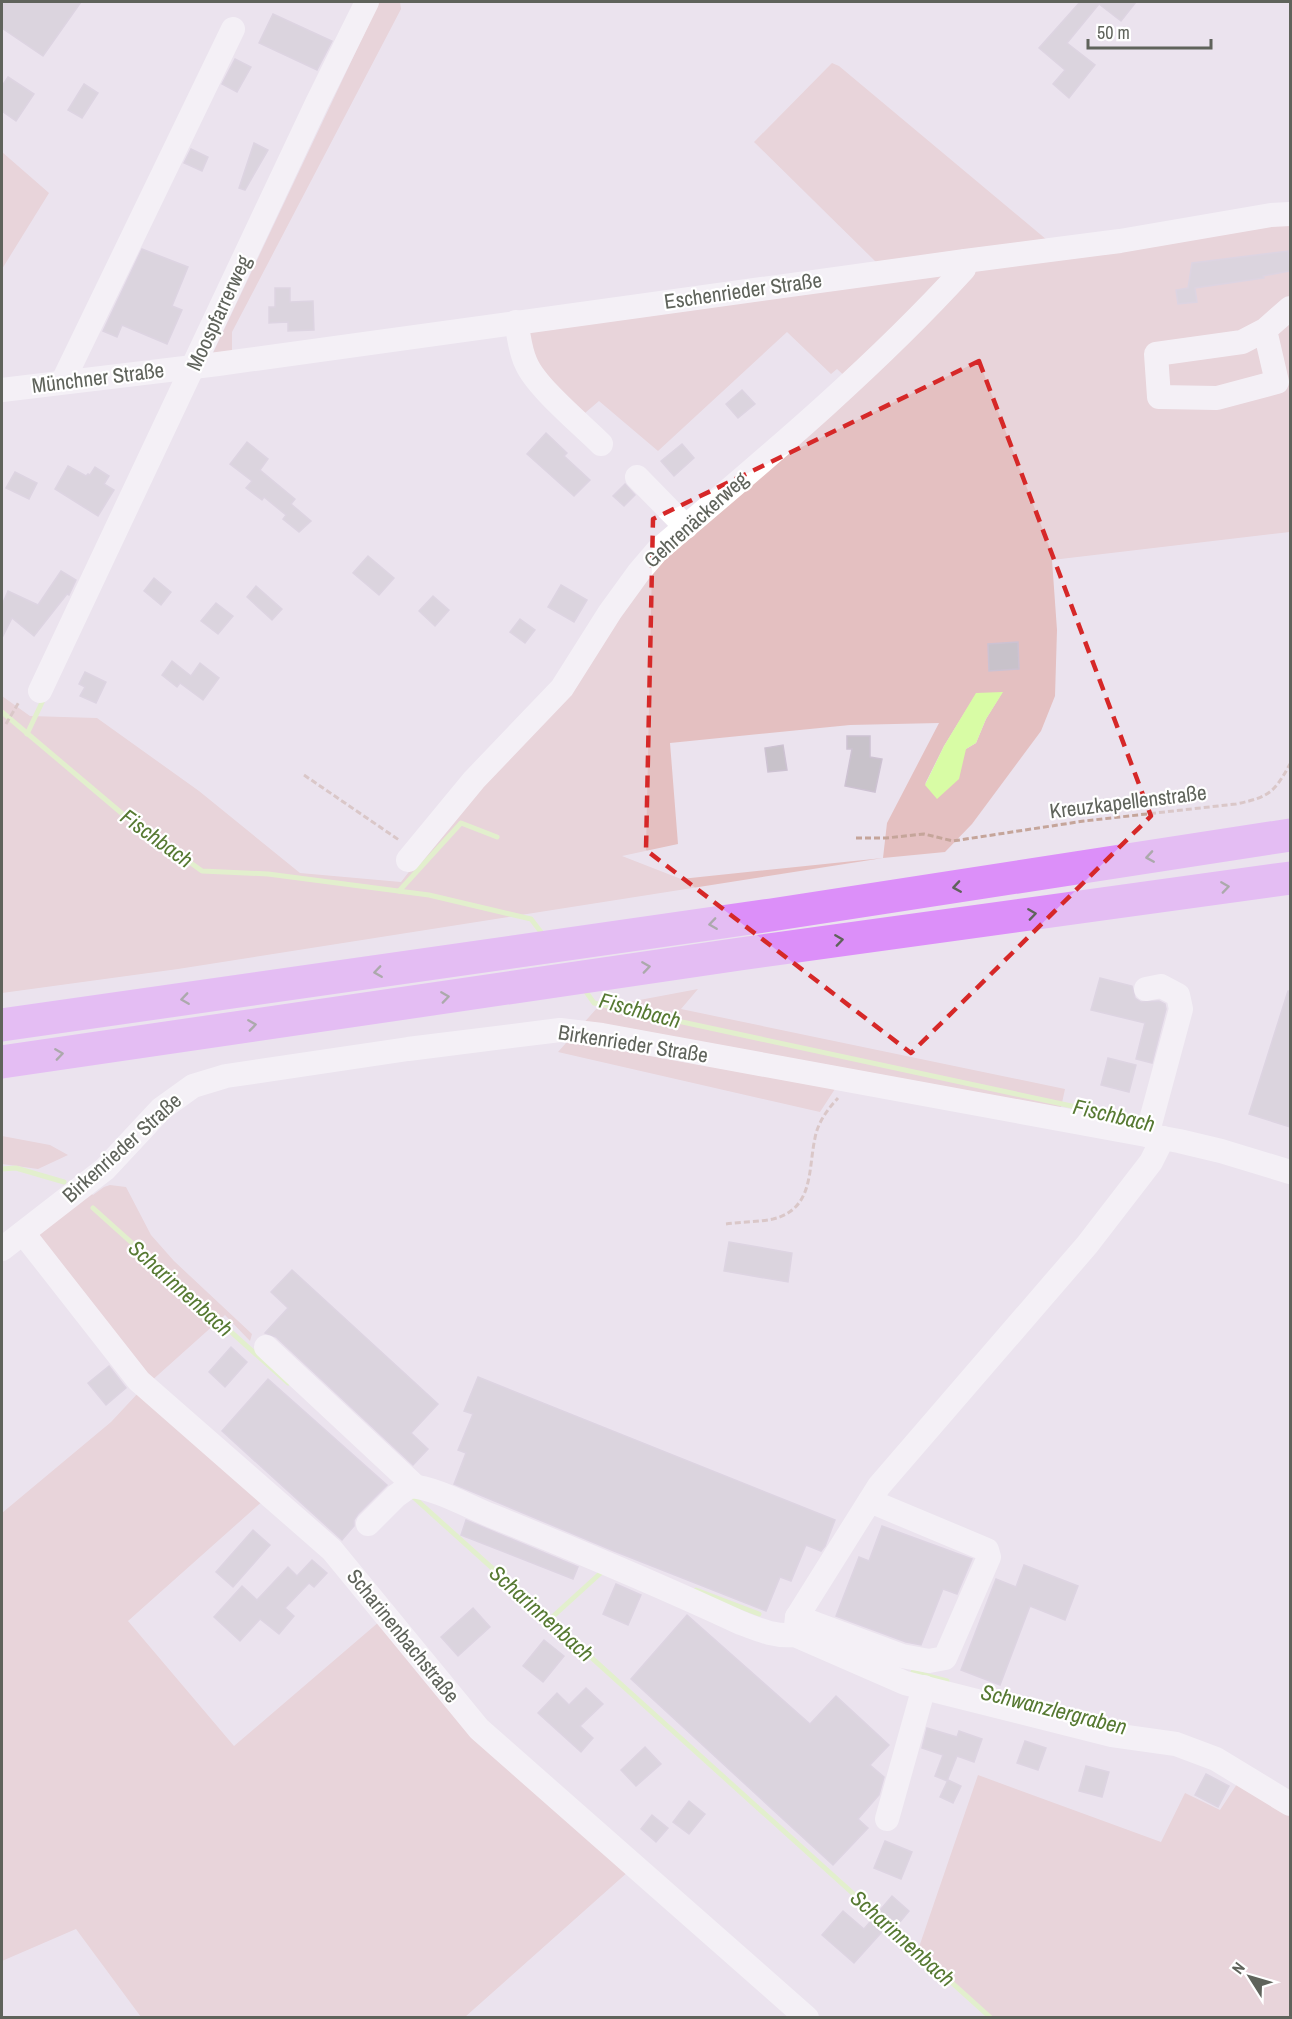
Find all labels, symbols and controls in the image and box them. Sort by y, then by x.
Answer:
scale bar [1088,12,1211,50]
text: 50 m [1097,20,1130,45]
street label: Moospfarrerweg [179,250,258,375]
street label: Eschenrieder Straße [662,265,824,316]
street label: Münchner Straße [30,355,166,400]
street label: Gehrenäckerweg [637,465,754,574]
street label: Kreuzkapellenstraße [1048,777,1208,826]
water label: Fischbach [115,801,199,875]
one-way arrow [1145,850,1154,862]
one-way arrow [952,880,962,892]
one-way arrow [1221,882,1230,894]
one-way arrow [1027,908,1037,920]
one-way arrow [709,917,718,929]
one-way arrow [834,934,843,947]
one-way arrow [641,962,650,974]
one-way arrow [373,965,382,977]
water label: Fischbach [596,985,684,1035]
one-way arrow [440,991,450,1004]
one-way arrow [180,993,189,1005]
street label: Birkenrieder Straße [556,1017,710,1070]
one-way arrow [248,1020,257,1032]
one-way arrow [55,1048,64,1060]
street label: Birkenrieder Straße [56,1086,188,1209]
water label: Fischbach [1070,1091,1158,1139]
water label: Scharinnenbach [122,1233,240,1343]
water label: Scharinnenbach [483,1558,601,1668]
street label: Scharinenbachstraße [340,1563,466,1709]
water label: Schwanzlergraben [978,1676,1130,1742]
water label: Scharinnenbach [844,1883,962,1993]
north arrow [1220,1947,1280,2007]
text: N [1226,1958,1250,1978]

